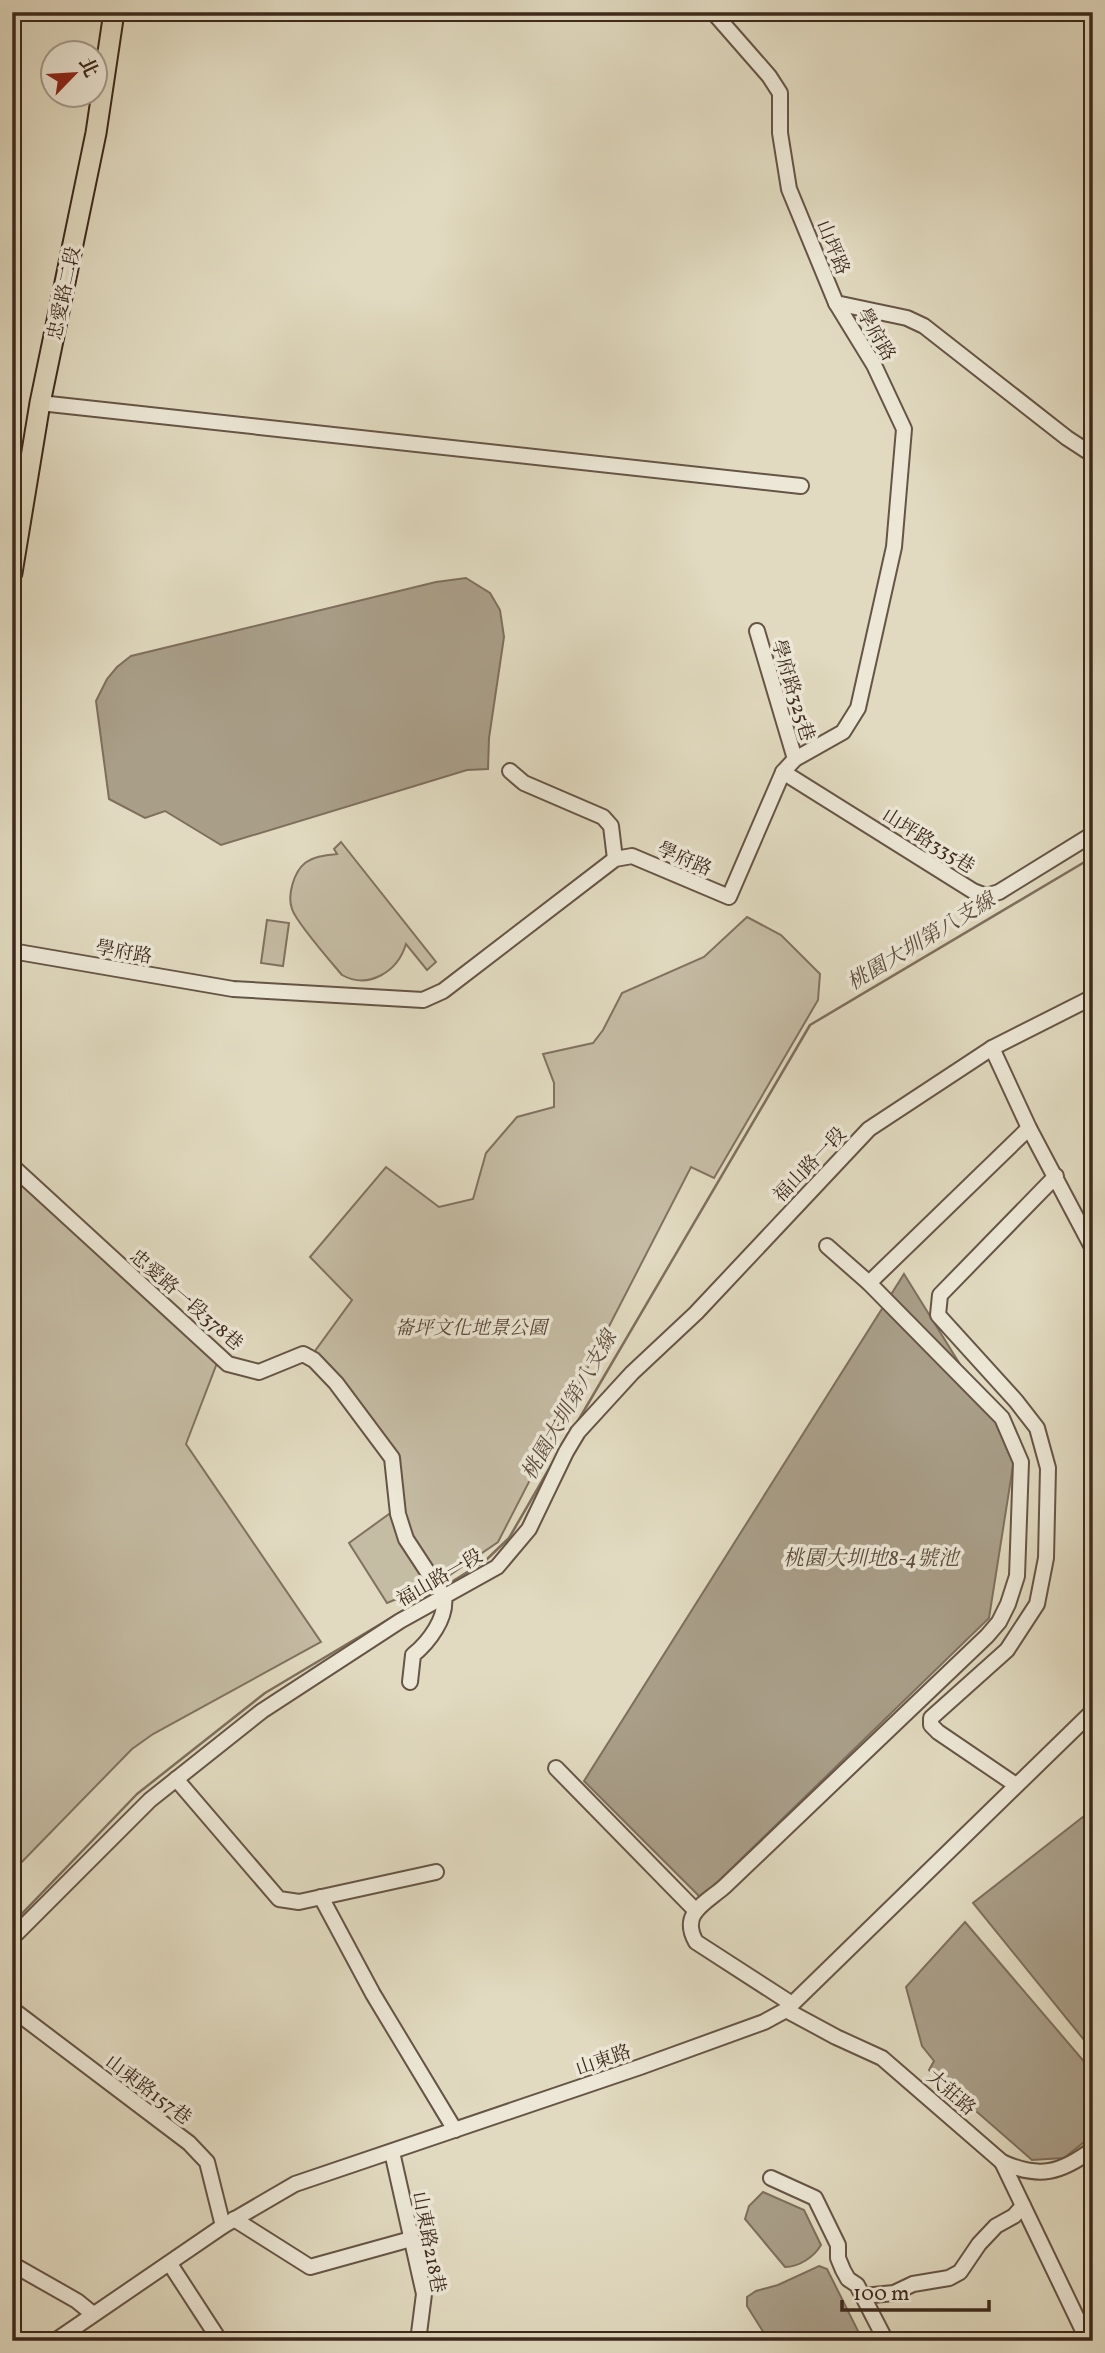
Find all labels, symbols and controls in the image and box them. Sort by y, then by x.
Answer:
north arrow [38,38,108,108]
text: 北 [72,54,103,82]
street label: 山坪路 [809,216,855,279]
street label: 忠愛路二段 [42,244,88,343]
street label: 學府路 [850,304,901,366]
street label: 學府路325巷 [764,637,820,745]
street label: 山坪路335巷 [877,803,979,880]
street label: 學府路 [653,837,716,883]
water label: 桃園大圳第八支線 [842,886,1003,998]
street label: 學府路 [93,935,154,971]
street label: 福山路一段 [768,1122,853,1209]
street label: 忠愛路一段378巷 [124,1244,248,1357]
park label: 崙坪文化地景公園 [395,1316,550,1342]
water label: 桃園大圳第八支線 [516,1324,626,1486]
street label: 福山路一段 [392,1544,488,1614]
water label: 桃園大圳地8-4號池 [783,1545,961,1574]
street label: 山東路 [572,2039,635,2082]
street label: 山東路157巷 [99,2050,196,2132]
street label: 大莊路 [921,2065,981,2122]
street label: 山東路218巷 [405,2189,451,2296]
scale bar [842,2269,990,2313]
text: 100 m [853,2280,910,2309]

